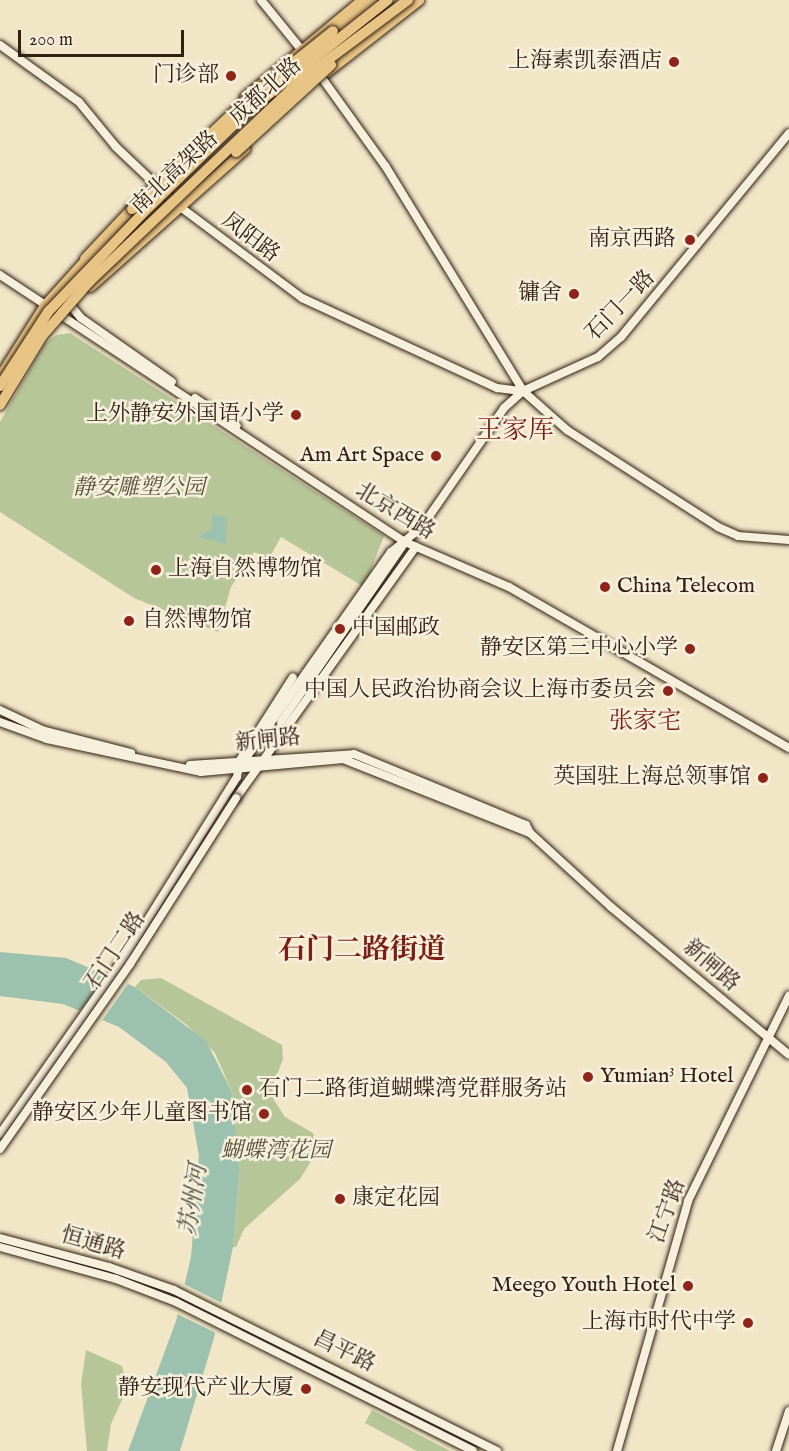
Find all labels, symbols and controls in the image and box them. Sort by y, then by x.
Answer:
scale bar [21,18,188,56]
text: 200 m [29,29,73,52]
place label: 上海素凯泰酒店 [508,49,662,75]
street label: 成都北路 [224,53,308,131]
marker: 上海素凯泰酒店 [667,55,681,69]
place label: 门诊部 [153,63,219,89]
marker: 门诊部 [224,69,238,83]
street label: 南北高架路 [126,126,224,220]
street label: 凤阳路 [216,208,284,268]
place label: 南京西路 [588,227,676,253]
marker: 南京西路 [681,231,699,249]
street label: 石门一路 [581,265,661,347]
place label: 镛舍 [518,281,562,307]
marker: 镛舍 [567,287,581,301]
place label: 上外静安外国语小学 [86,402,284,428]
marker: 上外静安外国语小学 [289,408,303,422]
district label: 王家厍 [476,415,554,447]
place label: Am Art Space [300,443,424,469]
marker: Am Art Space [429,449,443,463]
park label: 静安雕塑公园 [73,476,205,502]
street label: 北京西路 [350,478,440,546]
place label: 上海自然博物馆 [168,557,322,583]
marker: 上海自然博物馆 [149,563,163,577]
place label: China Telecom [617,574,755,600]
marker: China Telecom [598,580,612,594]
place label: 自然博物馆 [142,608,252,634]
marker: 自然博物馆 [120,612,138,630]
place label: 中国邮政 [352,616,440,642]
marker: 中国邮政 [333,622,347,636]
place label: 静安区第三中心小学 [480,636,678,662]
marker: 静安区第三中心小学 [683,642,697,656]
place label: 中国人民政治协商会议上海市委员会 [304,678,656,704]
marker: 中国人民政治协商会议上海市委员会 [661,684,675,698]
district label: 张家宅 [609,708,681,736]
street label: 新闸路 [234,724,302,758]
place label: 英国驻上海总领事馆 [553,765,751,791]
marker: 英国驻上海总领事馆 [756,771,770,785]
street label: 石门二路 [80,907,152,995]
district label: 石门二路街道 [278,934,446,968]
street label: 新闸路 [677,934,745,998]
place label: Yumian³ Hotel [600,1064,733,1090]
marker: Yumian³ Hotel [581,1070,595,1084]
place label: 石门二路街道蝴蝶湾党群服务站 [259,1077,567,1103]
marker: 石门二路街道蝴蝶湾党群服务站 [240,1083,254,1097]
place label: 静安区少年儿童图书馆 [32,1101,252,1127]
marker: 静安区少年儿童图书馆 [257,1107,271,1121]
park label: 蝴蝶湾花园 [221,1139,331,1165]
water label: 苏州河 [174,1162,214,1238]
street label: 江宁路 [644,1175,692,1247]
place label: 康定花园 [352,1186,440,1212]
marker: 康定花园 [333,1192,347,1206]
street label: 恒通路 [58,1222,128,1266]
place label: Meego Youth Hotel [492,1273,676,1299]
marker: Meego Youth Hotel [681,1279,695,1293]
place label: 上海市时代中学 [582,1310,736,1336]
marker: 上海市时代中学 [741,1316,755,1330]
street label: 昌平路 [309,1326,379,1378]
place label: 静安现代产业大厦 [118,1376,294,1402]
marker: 静安现代产业大厦 [299,1382,313,1396]

